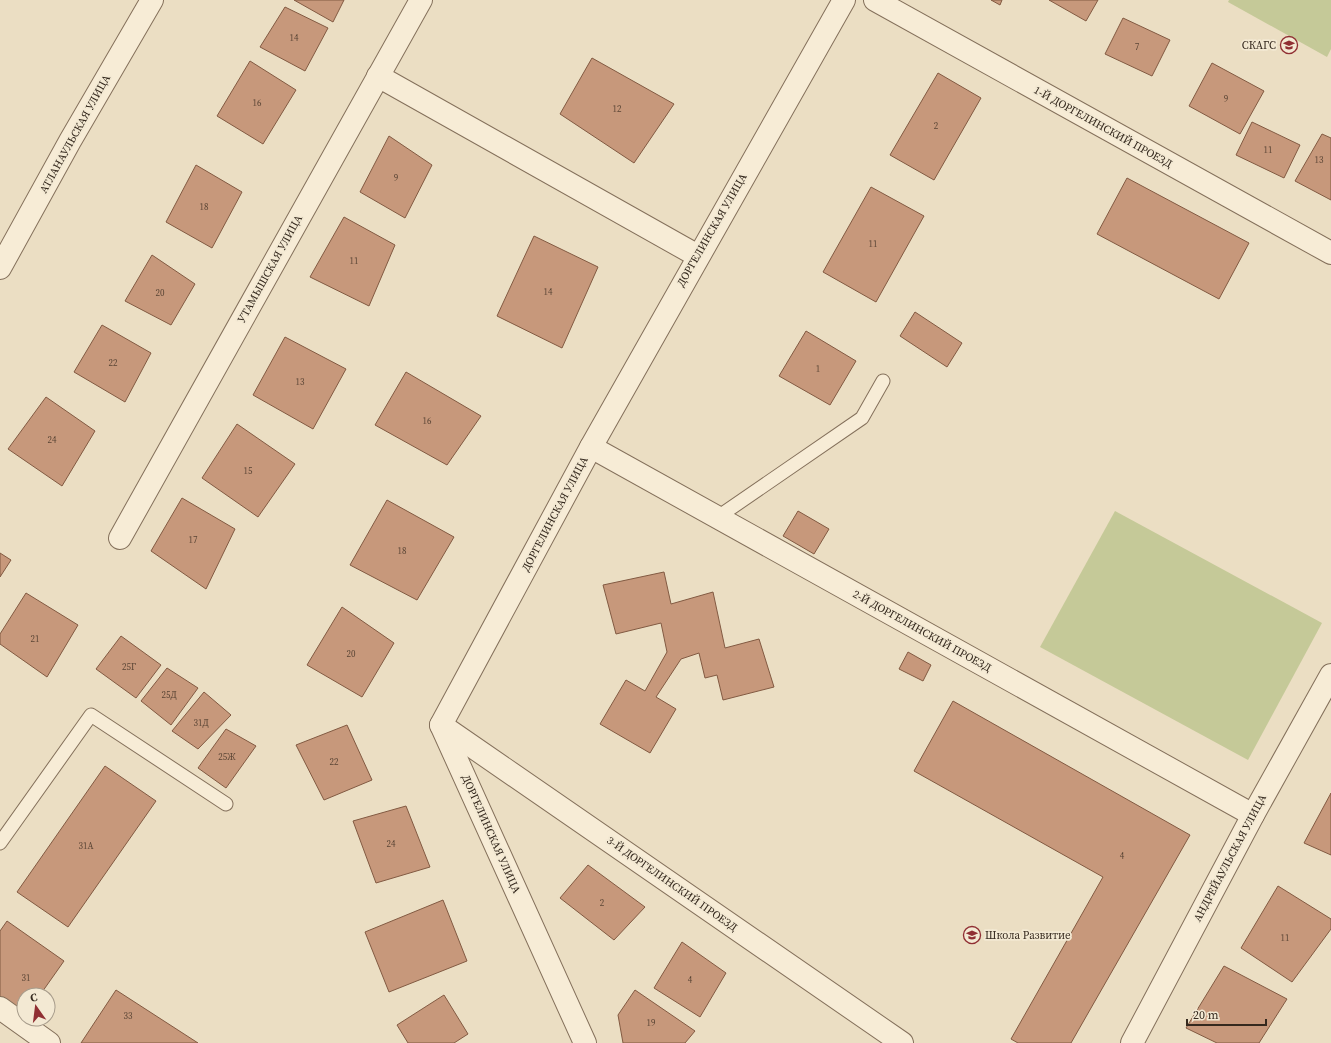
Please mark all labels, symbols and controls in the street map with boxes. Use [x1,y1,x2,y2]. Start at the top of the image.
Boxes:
house number: 14 [289,32,299,44]
school or university icon: СКАГС [1279,35,1299,55]
place label: СКАГС [1242,38,1276,53]
house number: 7 [1135,41,1140,53]
street label: АТЛАНАУЛЬСКАЯ УЛИЦА [36,71,114,196]
street label: 1-Й ДОРГЕЛИНСКИЙ ПРОЕЗД [1031,83,1175,172]
house number: 9 [1224,93,1229,105]
house number: 16 [252,97,262,109]
house number: 12 [612,103,622,115]
house number: 2 [934,120,939,132]
house number: 11 [1263,144,1273,156]
house number: 13 [1314,154,1324,166]
street label: ДОРГЕЛИНСКАЯ УЛИЦА [673,170,751,289]
house number: 9 [394,172,399,184]
house number: 18 [199,201,209,213]
street label: УТАМЫШСКАЯ УЛИЦА [234,212,306,326]
house number: 11 [868,238,878,250]
house number: 11 [349,255,359,267]
house number: 14 [543,286,553,298]
house number: 20 [155,287,165,299]
house number: 22 [108,357,118,369]
house number: 1 [816,363,820,375]
house number: 13 [295,376,305,388]
house number: 16 [422,415,432,427]
house number: 24 [47,434,57,446]
street label: ДОРГЕЛИНСКАЯ УЛИЦА [518,453,592,574]
house number: 15 [243,465,253,477]
house number: 17 [188,534,198,546]
house number: 18 [397,545,407,557]
street label: 2-Й ДОРГЕЛИНСКИЙ ПРОЕЗД [850,587,994,676]
house number: 21 [30,633,40,645]
house number: 20 [346,648,356,660]
house number: 25Г [122,661,136,673]
house number: 25Д [161,689,177,701]
house number: 31Д [193,717,209,729]
house number: 25Ж [218,751,236,763]
house number: 22 [329,756,339,768]
street label: ДОРГЕЛИНСКАЯ УЛИЦА [458,772,524,896]
street label: АНДРЕЙАУЛЬСКАЯ УЛИЦА [1190,791,1270,924]
street label: 3-Й ДОРГЕЛИНСКИЙ ПРОЕЗД [604,833,741,935]
house number: 24 [386,838,396,850]
house number: 31А [79,840,94,852]
house number: 4 [1120,850,1125,862]
house number: 2 [600,897,605,909]
school or university icon: Школа Развитие [962,925,982,945]
place label: Школа Развитие [985,928,1071,943]
house number: 11 [1280,932,1290,944]
house number: 31 [21,972,31,984]
house number: 4 [688,974,693,986]
north arrow [16,987,56,1027]
text: С [29,990,39,1006]
scale bar [1187,1001,1266,1027]
text: 20 m [1193,1007,1219,1023]
house number: 33 [123,1010,133,1022]
house number: 19 [646,1017,656,1029]

